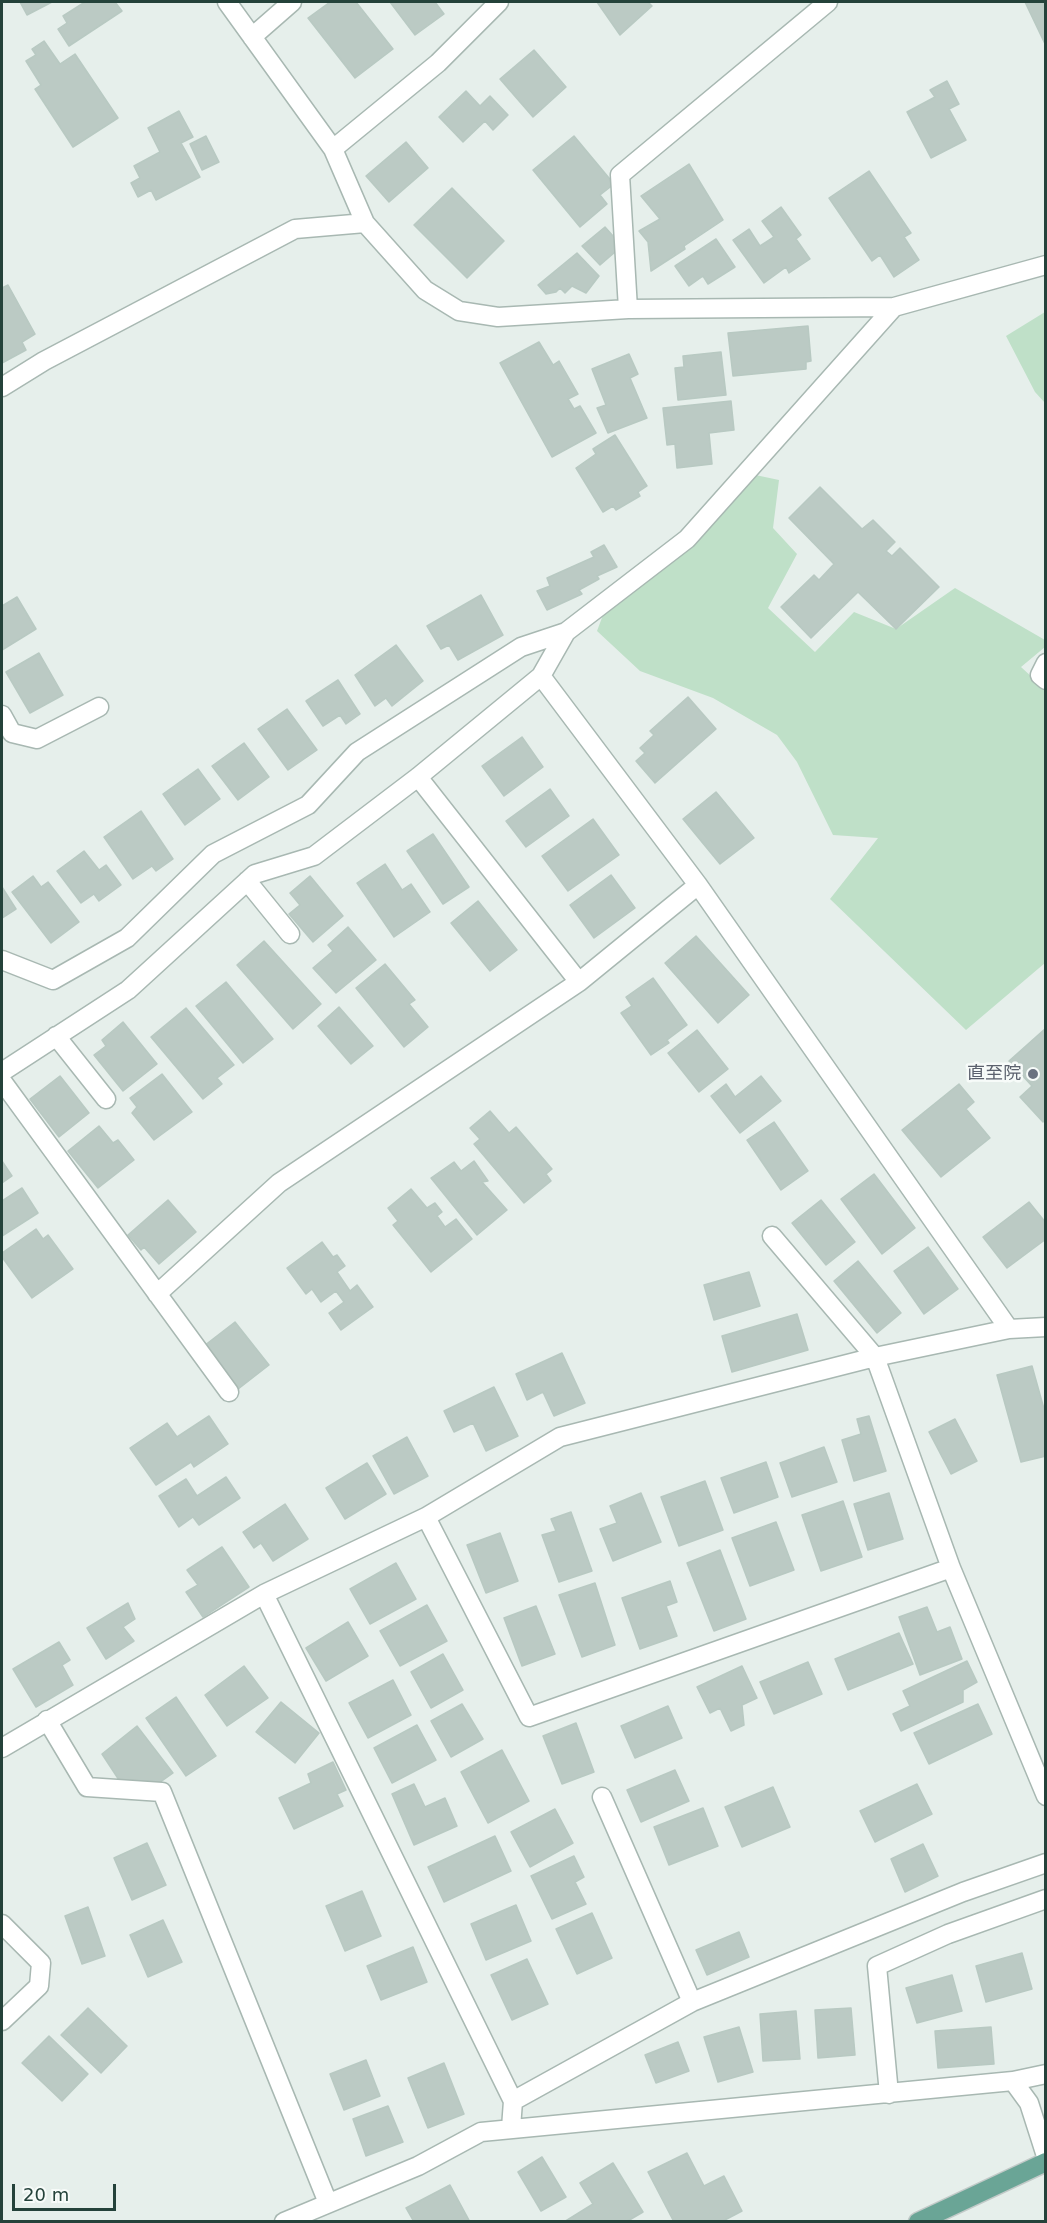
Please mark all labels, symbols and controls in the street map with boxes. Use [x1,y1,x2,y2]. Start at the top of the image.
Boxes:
place label: 直至院 [967,1063,1021,1085]
marker: 直至院 [1026,1067,1040,1081]
scale bar [15,2172,118,2210]
text: 20 m [23,2184,69,2205]

